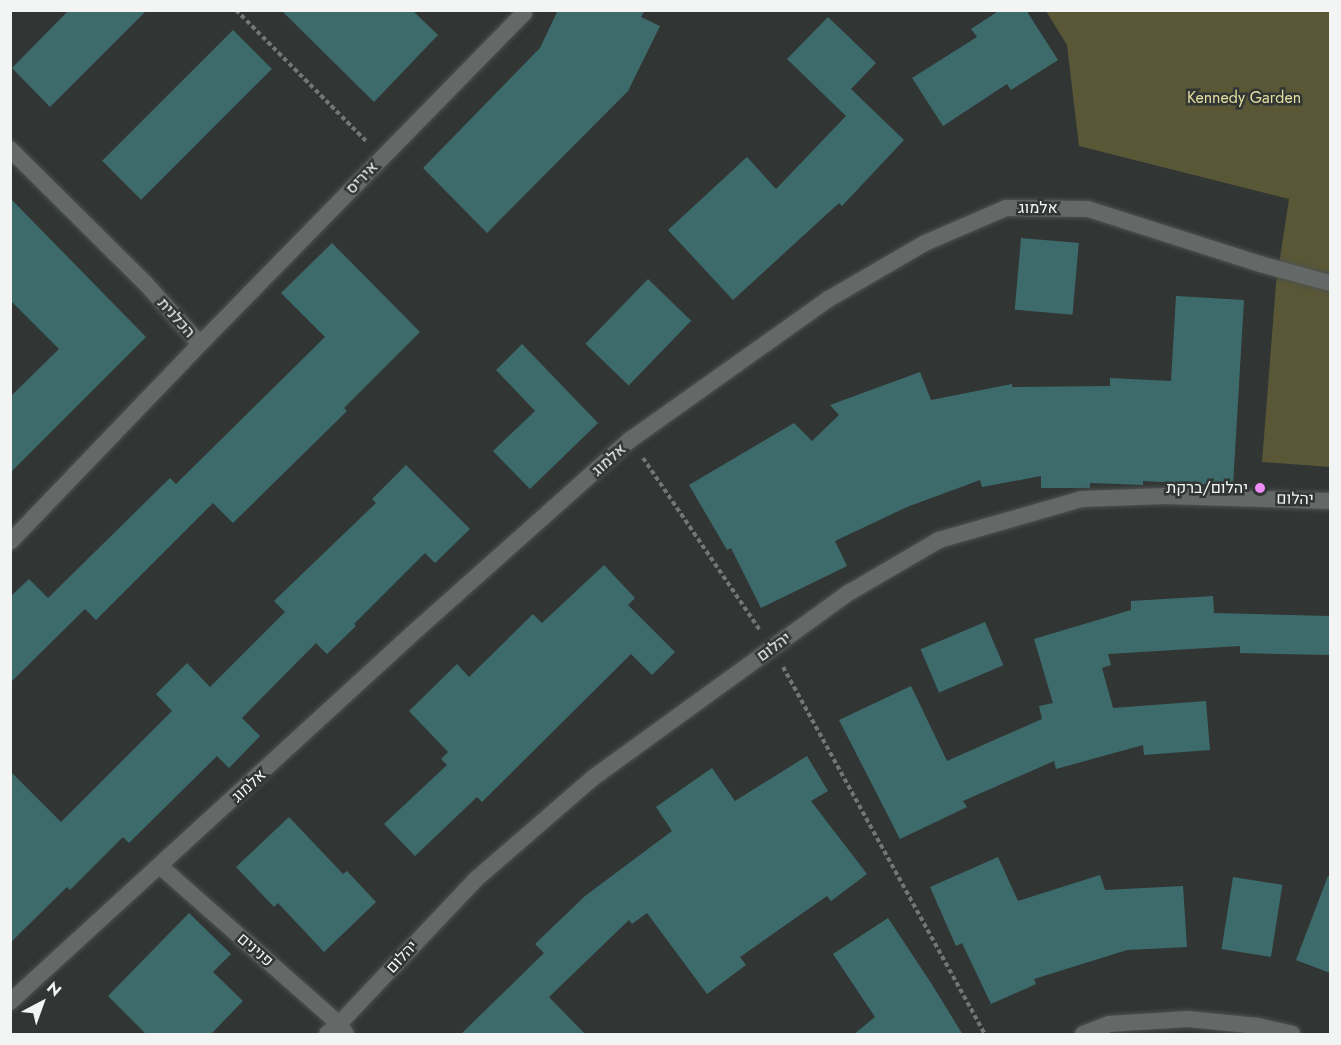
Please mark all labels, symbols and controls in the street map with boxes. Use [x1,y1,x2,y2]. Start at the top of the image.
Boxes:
park label: Kennedy Garden [1187,88,1301,108]
street label: איריס [342,158,382,198]
street label: אלמוג [1018,198,1058,218]
street label: הכלנית [153,294,199,342]
street label: אלמוג [588,440,630,480]
place label: יהלום/ברקת [1166,478,1248,498]
marker: יהלום/ברקת [1253,481,1267,495]
street label: יהלום [1276,489,1314,509]
street label: יהלום [753,628,795,666]
street label: אלמוג [228,765,270,807]
street label: פנינים [233,929,277,971]
street label: יהלום [382,937,422,977]
north arrow [12,973,72,1033]
text: N [42,976,66,1002]

